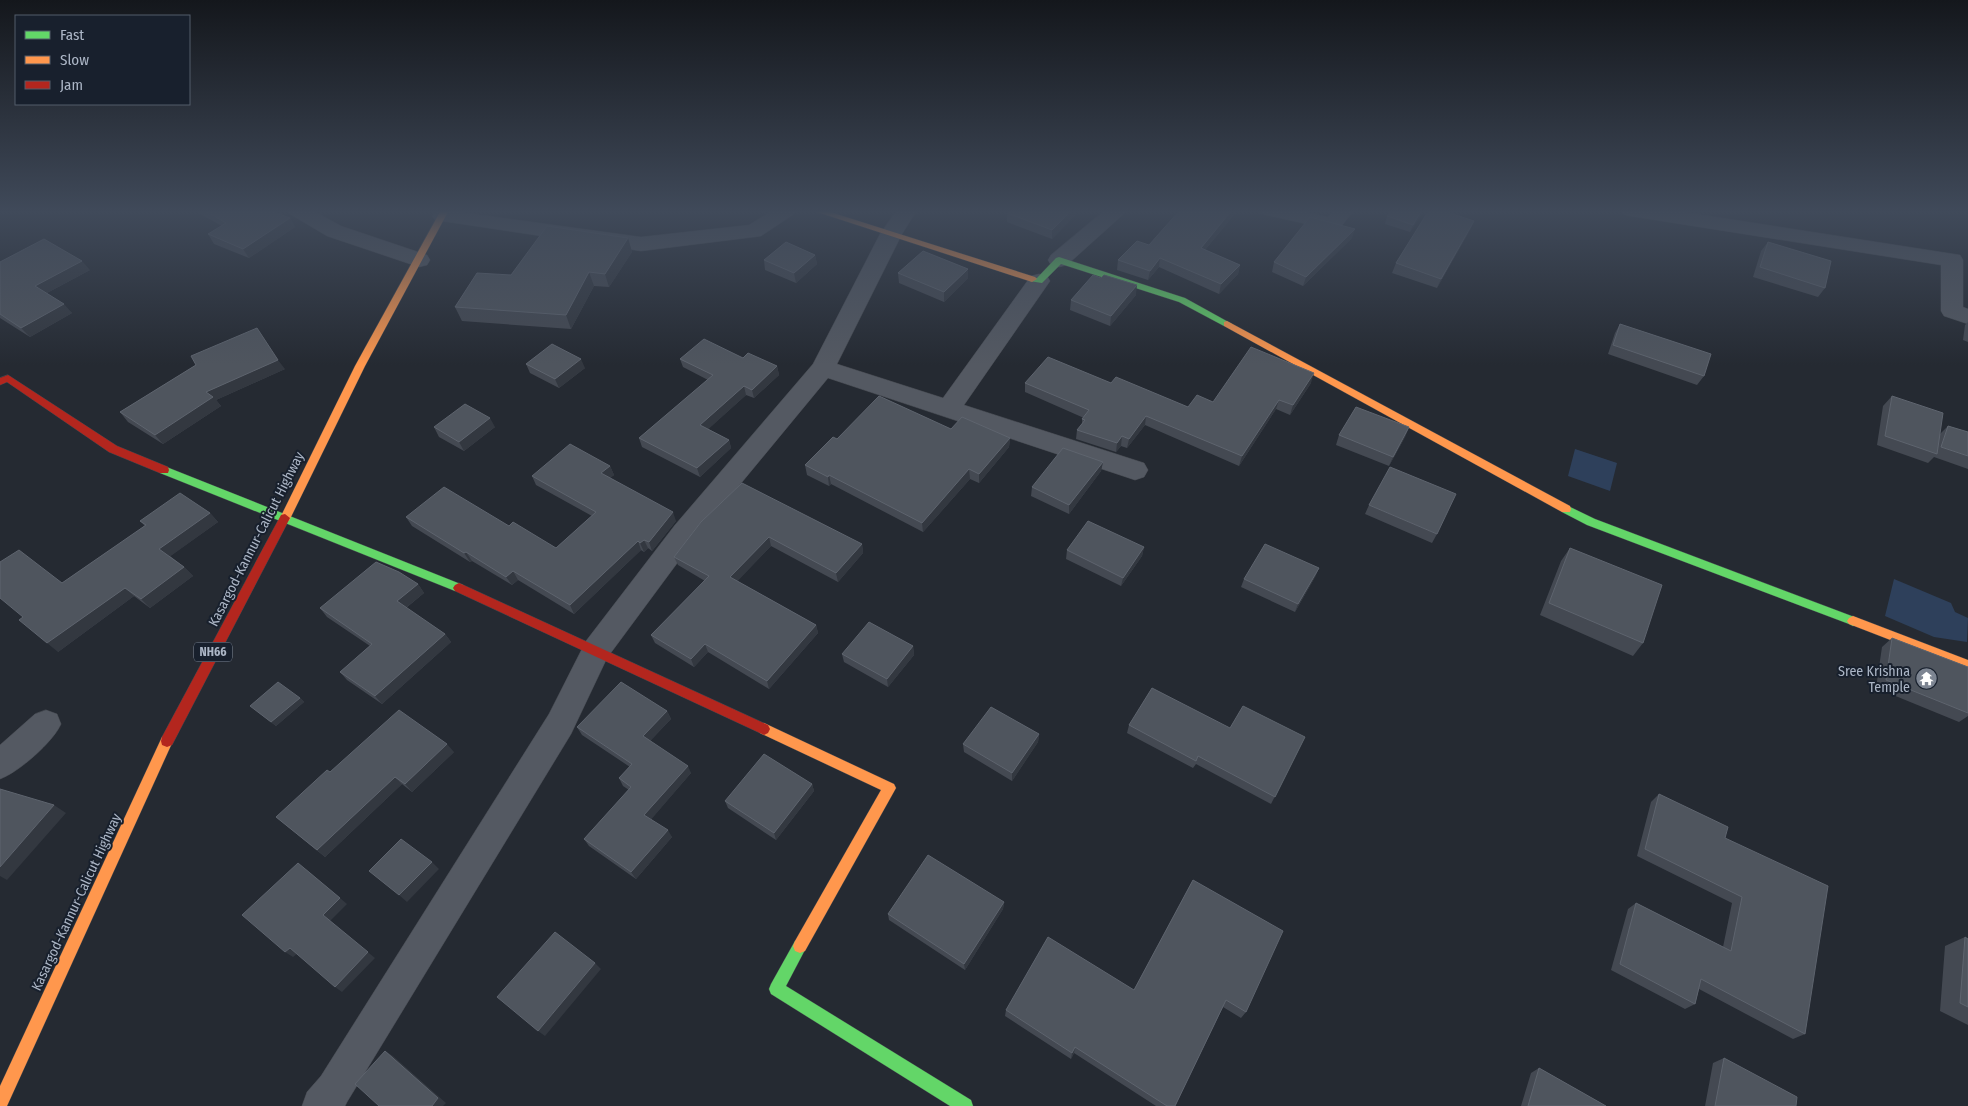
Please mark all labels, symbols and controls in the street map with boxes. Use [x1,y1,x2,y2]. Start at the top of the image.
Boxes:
legend [15,15,190,105]
text: Fast [60,26,84,44]
text: Slow [60,51,89,69]
text: Jam [60,76,83,94]
street label: Kasargod-Kannur-Calicut Highway [205,448,308,629]
road number: NH66 [194,642,232,662]
place label: Sree Krishna Temple [1838,663,1910,696]
temple icon: Sree Krishna Temple [1914,667,1938,691]
street label: Kasargod-Kannur-Calicut Highway [28,810,125,994]

